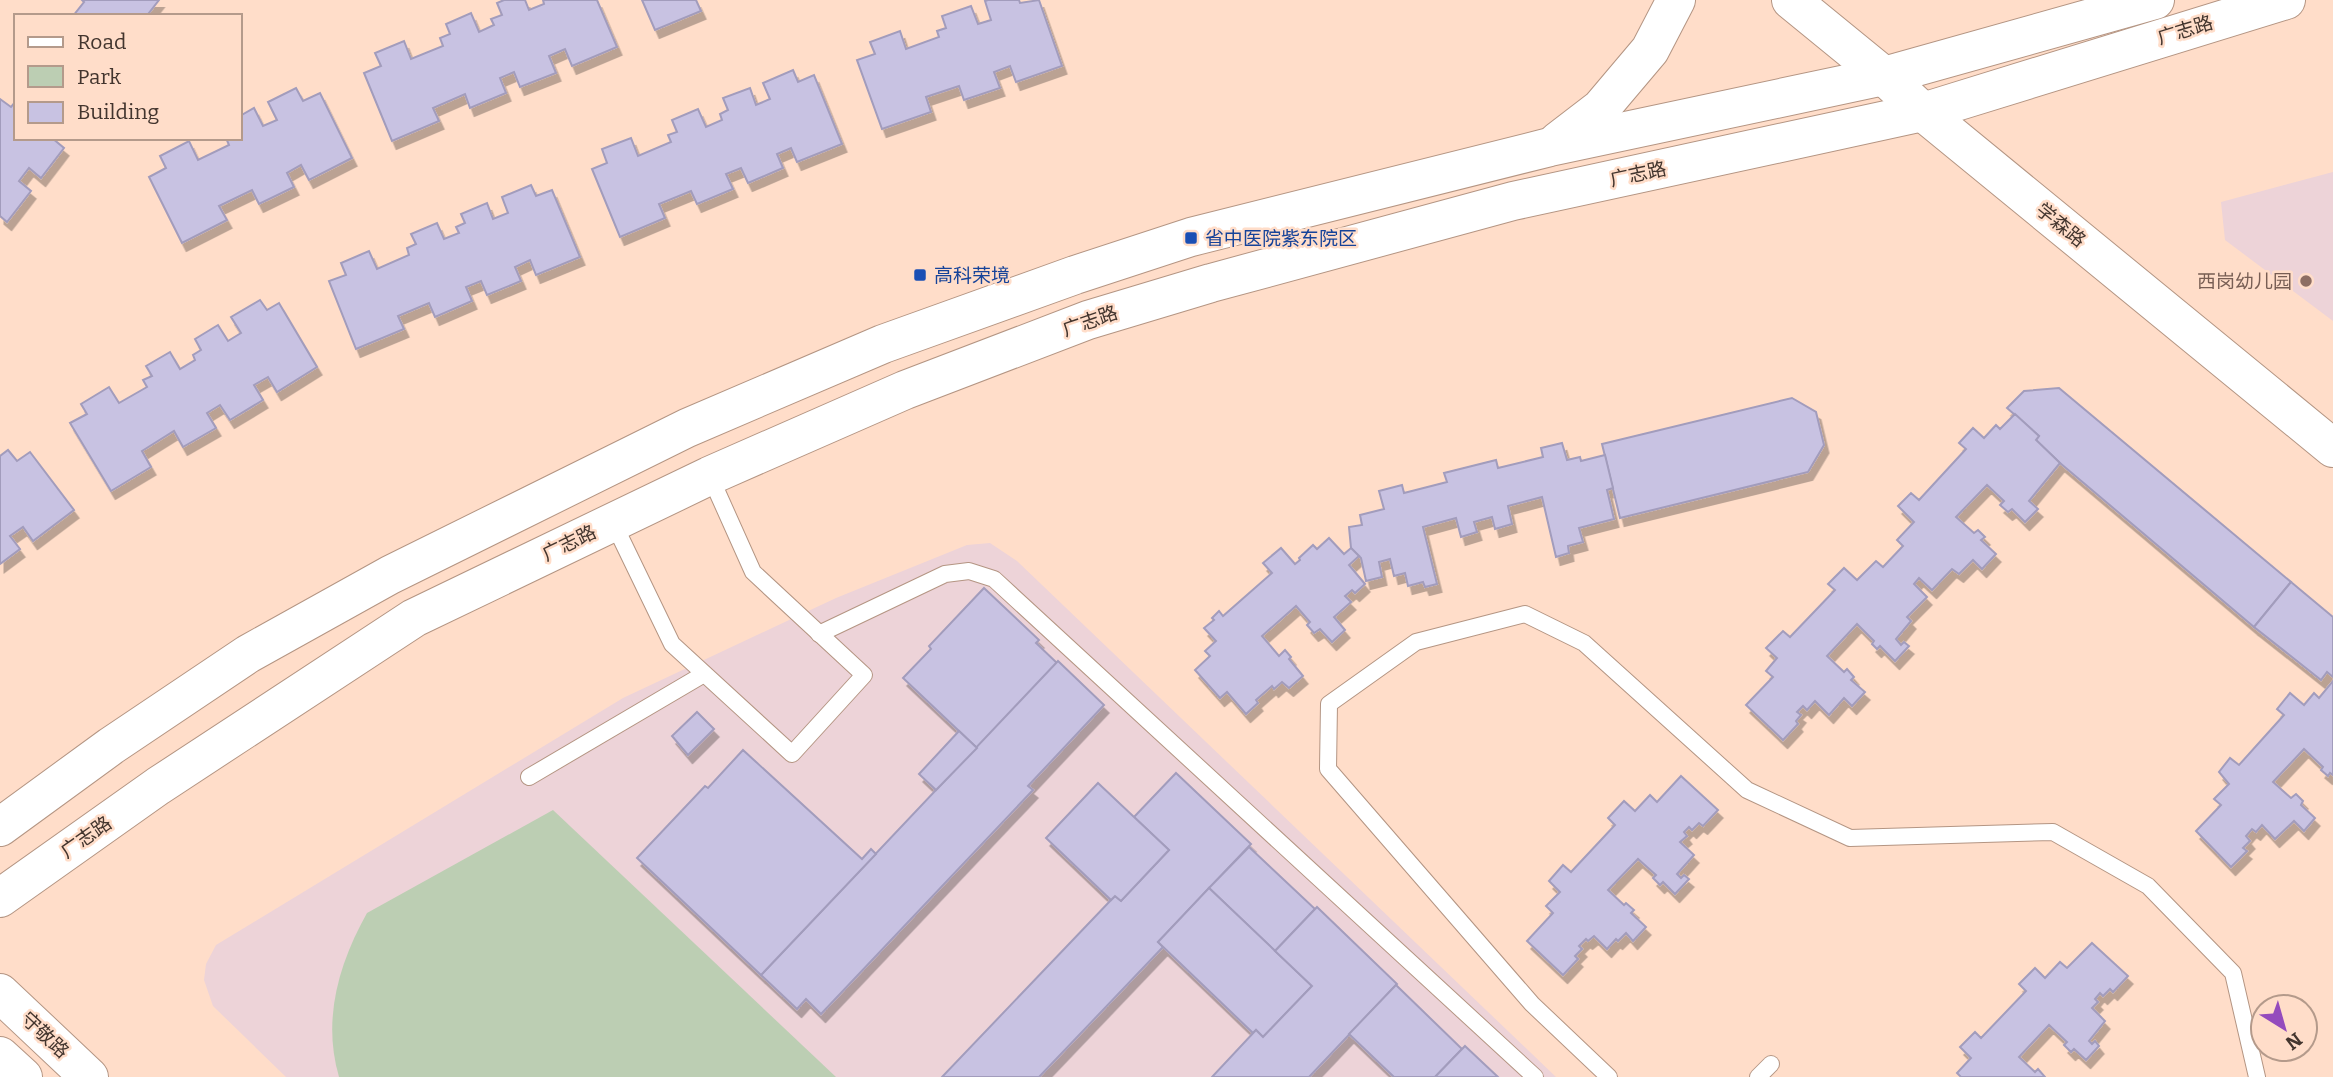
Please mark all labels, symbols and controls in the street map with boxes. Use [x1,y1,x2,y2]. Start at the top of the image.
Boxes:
street label: 广志路 [2154,11,2216,49]
legend [14,14,242,140]
text: Road [77,29,126,55]
text: Park [77,64,121,90]
text: Building [77,99,160,125]
street label: 广志路 [1608,157,1668,191]
street label: 学森路 [2032,198,2090,252]
place label: 省中医院紫东院区 [1205,227,1357,250]
marker: 省中医院紫东院区 [1183,230,1199,246]
place label: 高科荣境 [934,264,1010,287]
marker: 高科荣境 [912,267,928,283]
place label: 西岗幼儿园 [2197,270,2292,293]
marker: 西岗幼儿园 [2298,273,2314,289]
street label: 广志路 [1059,301,1121,341]
street label: 广志路 [538,520,600,566]
street label: 广志路 [56,811,116,863]
north arrow [2249,993,2319,1063]
street label: 守敬路 [16,1007,74,1063]
text: N [2281,1028,2307,1055]

